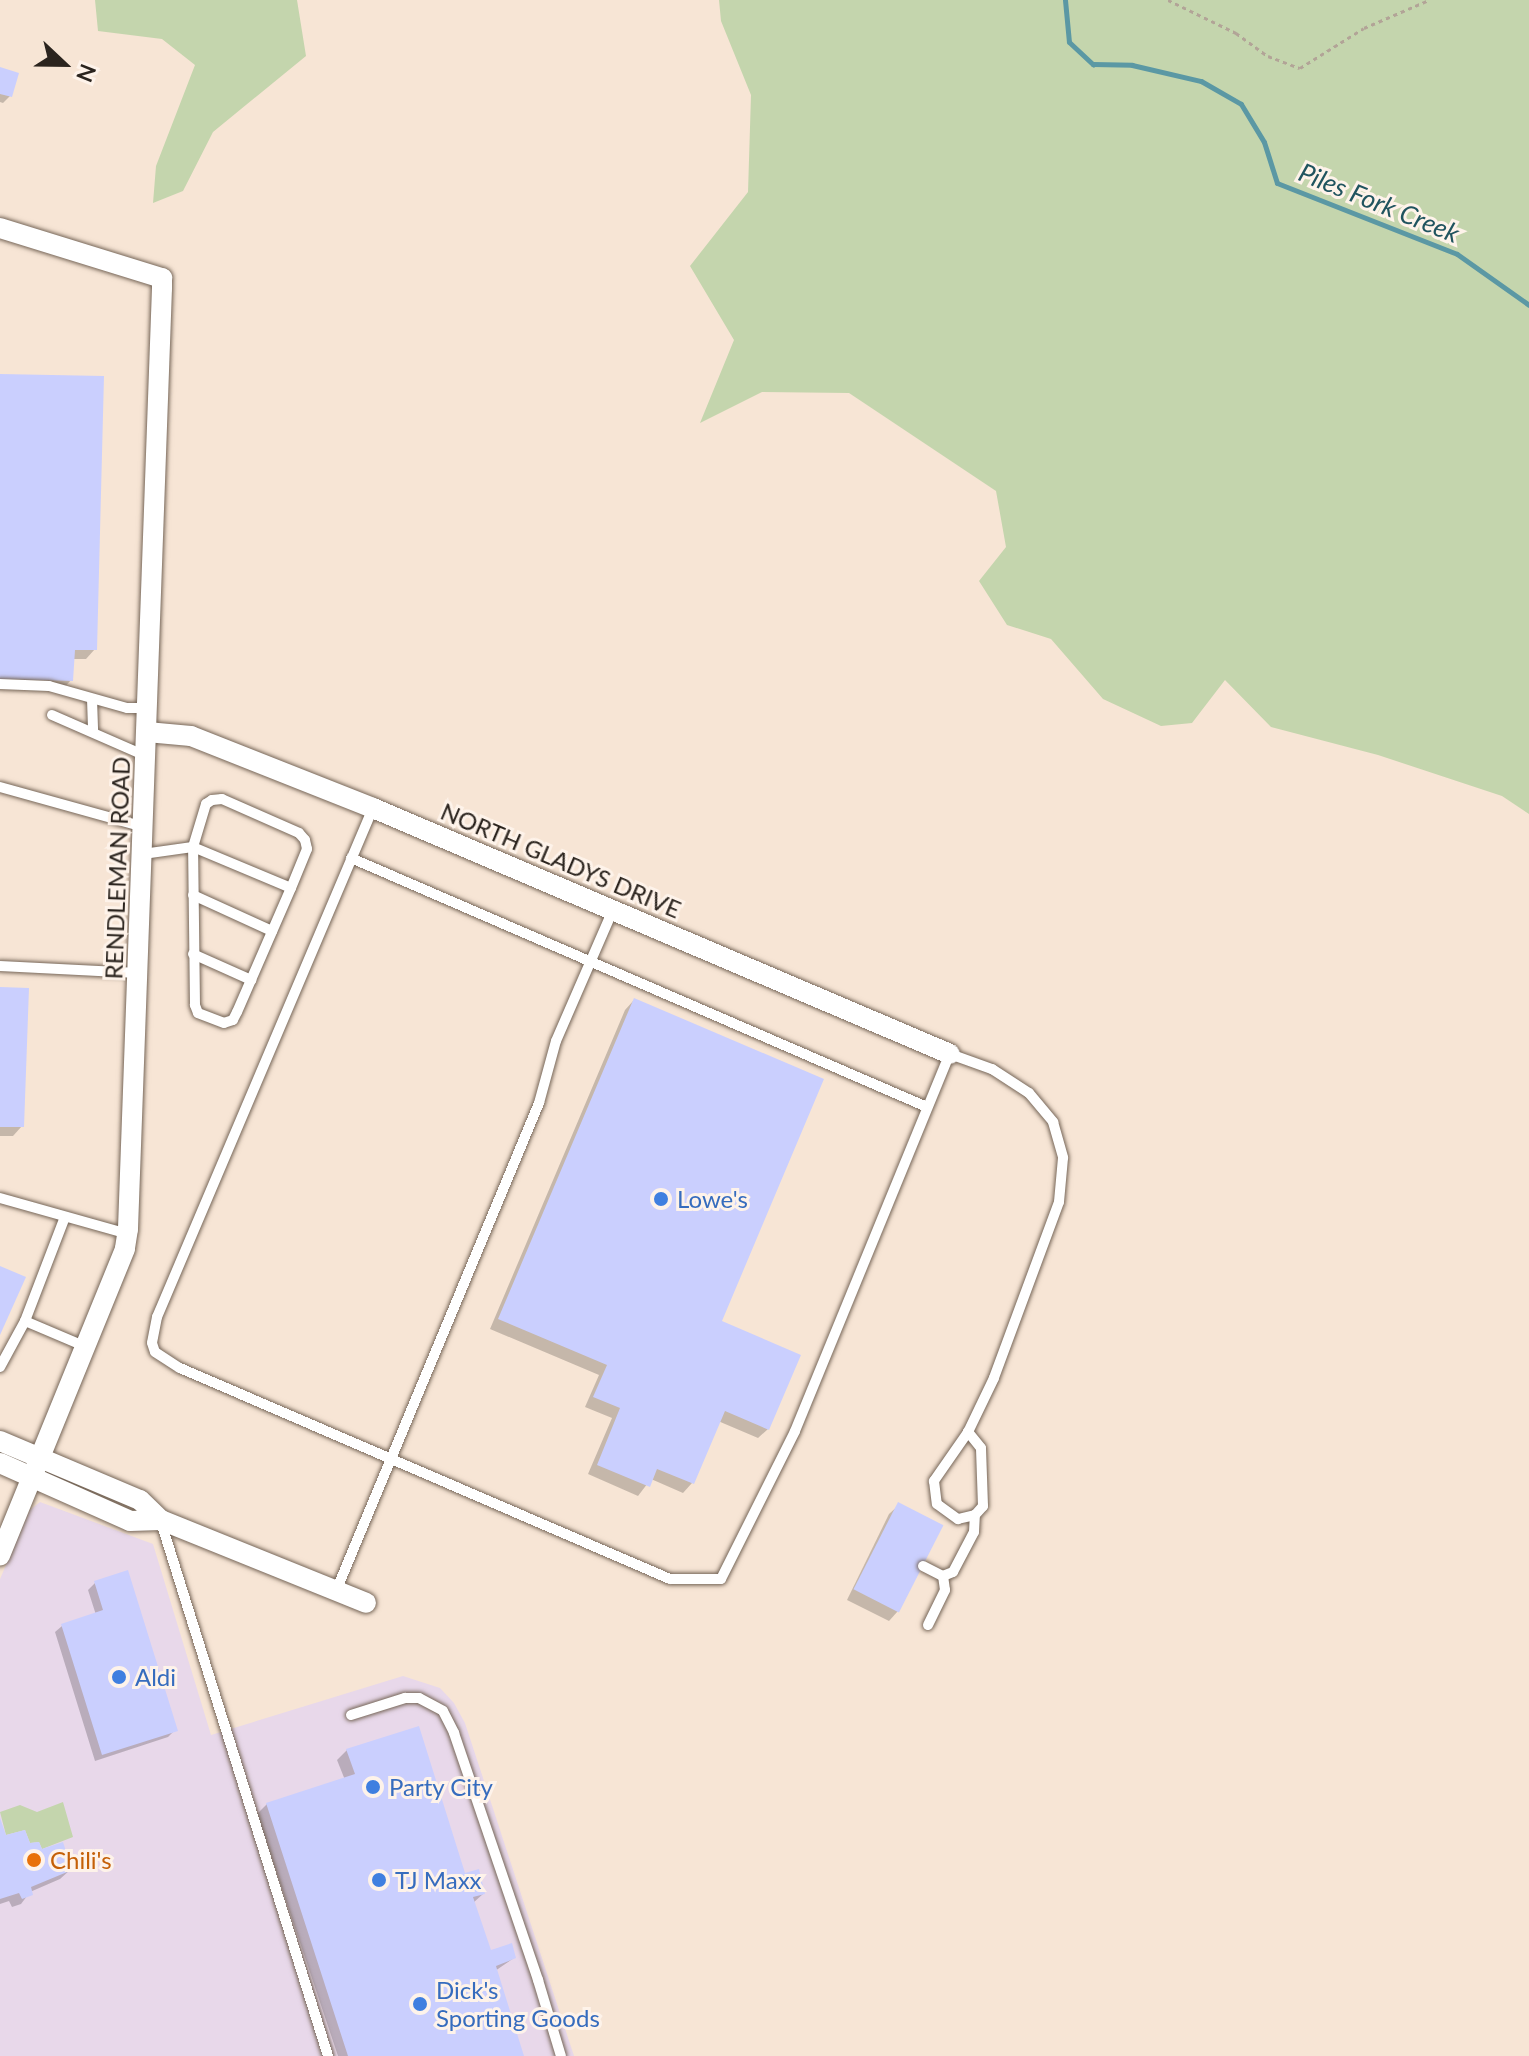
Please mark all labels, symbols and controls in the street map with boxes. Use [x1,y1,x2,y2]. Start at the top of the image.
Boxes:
north arrow [24,24,104,104]
text: N [71,60,102,86]
water label: Piles Fork Creek [1294,157,1464,249]
street label: RENDLEMAN ROAD [99,756,135,980]
street label: NORTH GLADYS DRIVE [437,796,685,924]
place label: Lowe's [677,1185,748,1213]
marker: Lowe's [652,1190,670,1208]
place label: Aldi [135,1663,176,1691]
marker: Aldi [110,1668,128,1686]
place label: Party City [389,1773,494,1801]
marker: Party City [364,1778,382,1796]
place label: Chili's [50,1846,112,1874]
marker: Chili's [25,1851,43,1869]
place label: TJ Maxx [395,1866,482,1894]
marker: TJ Maxx [370,1871,388,1889]
place label: Dick's Sporting Goods [436,1976,600,2032]
marker: Dick's Sporting Goods [411,1995,429,2013]

